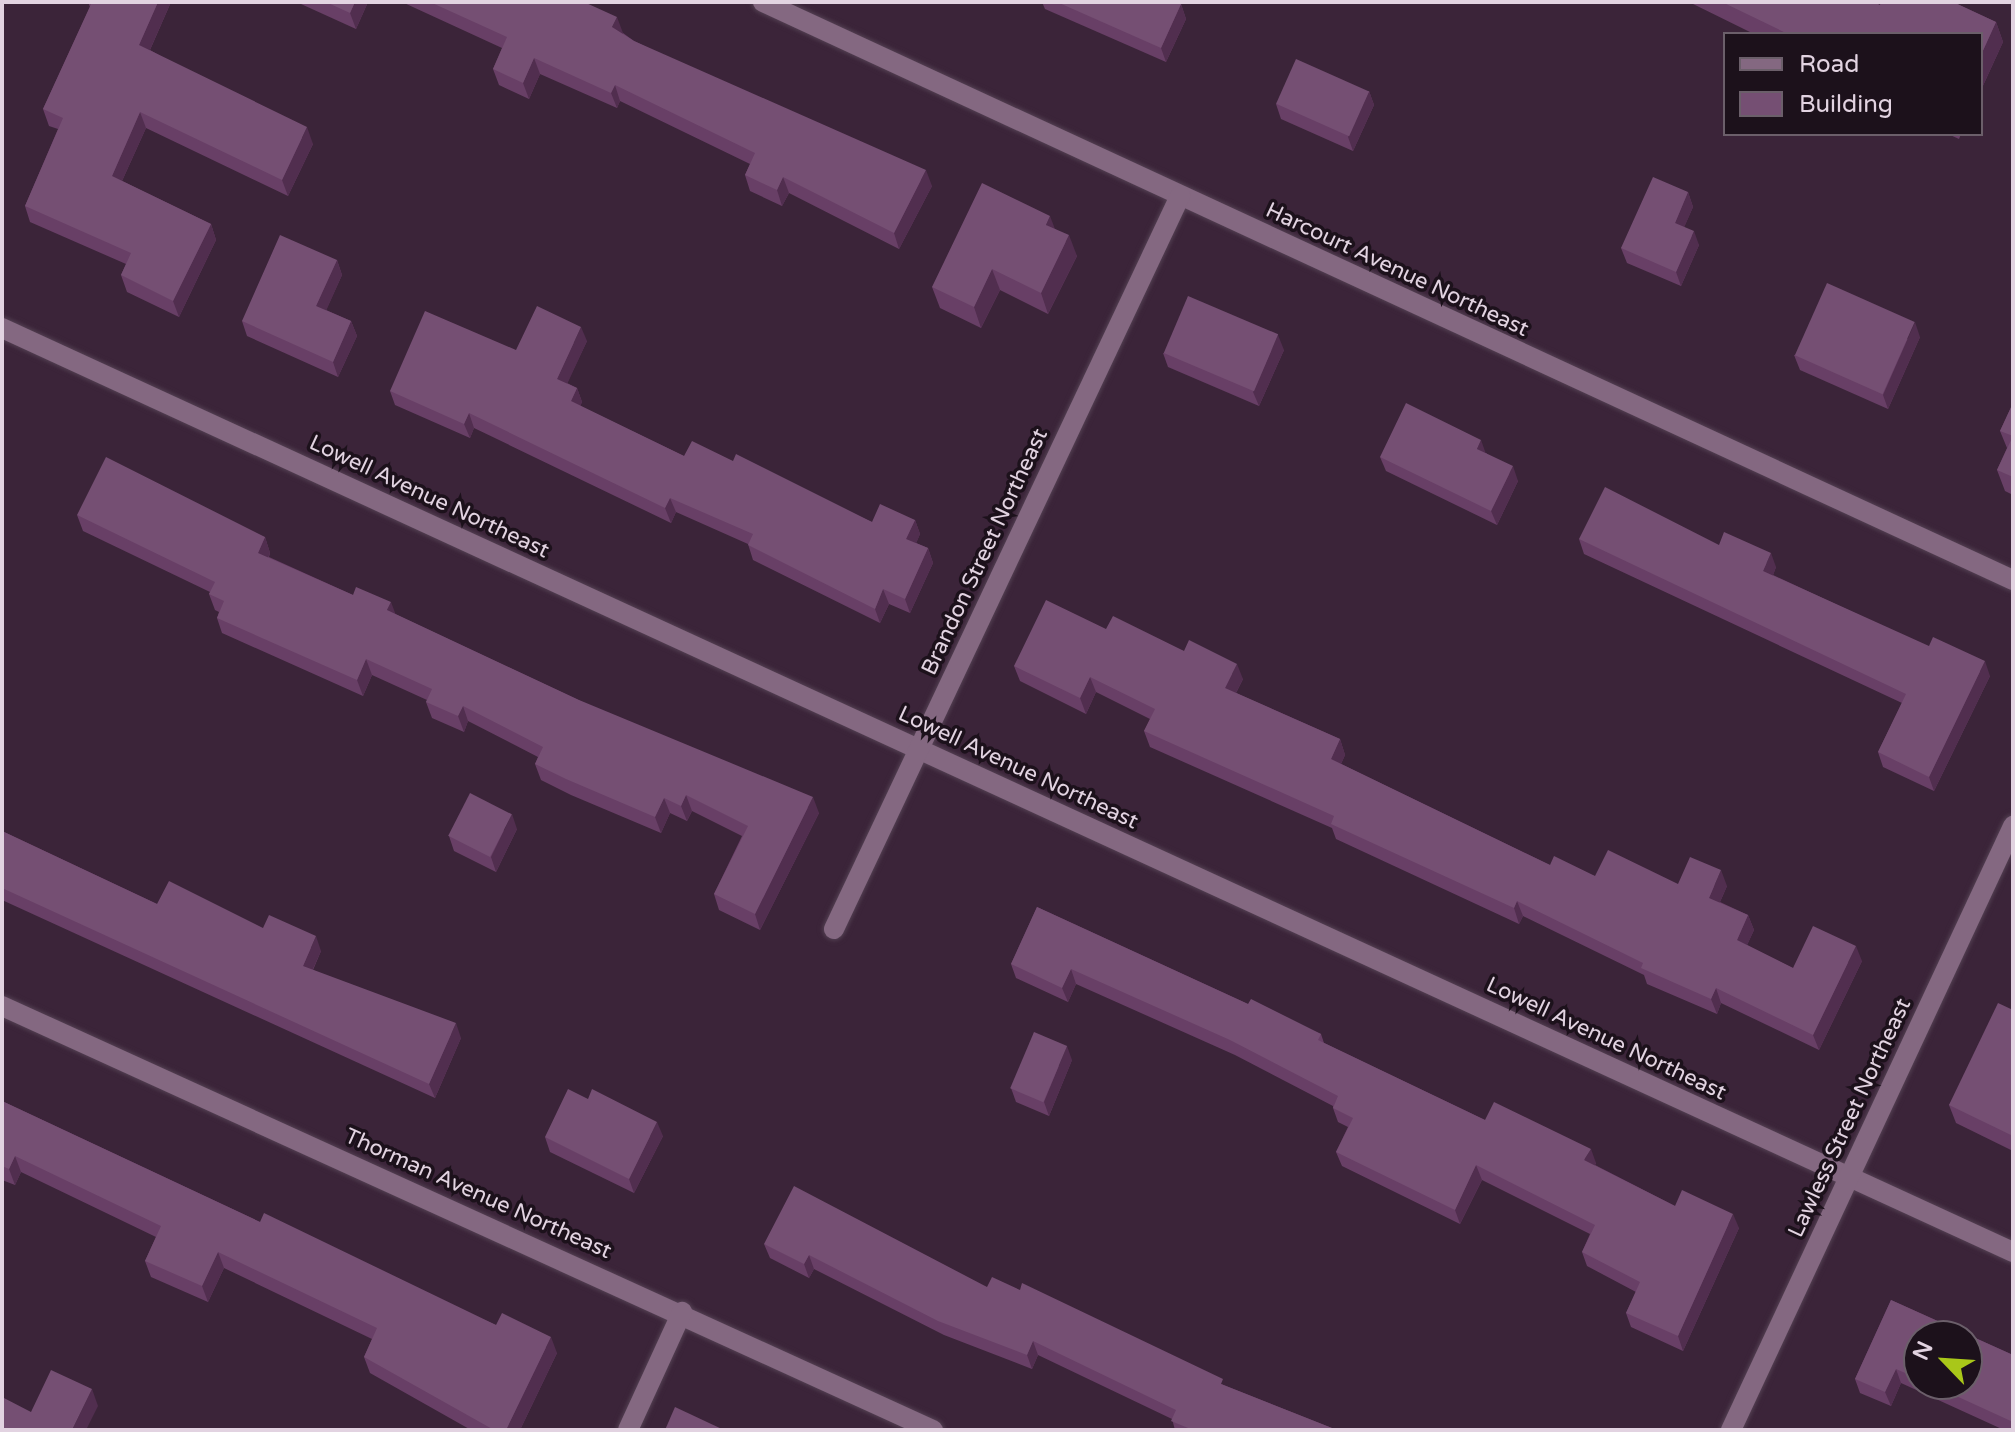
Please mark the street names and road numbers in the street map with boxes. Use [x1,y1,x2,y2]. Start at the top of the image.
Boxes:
street label: Harcourt Avenue Northeast [1261,197,1533,343]
street label: Brandon Street Northeast [916,425,1054,679]
street label: Lowell Avenue Northeast [305,430,553,564]
street label: Lowell Avenue Northeast [894,701,1142,835]
street label: Lowell Avenue Northeast [1482,972,1730,1106]
street label: Lawless Street Northeast [1783,994,1917,1242]
street label: Thorman Avenue Northeast [341,1123,615,1265]

